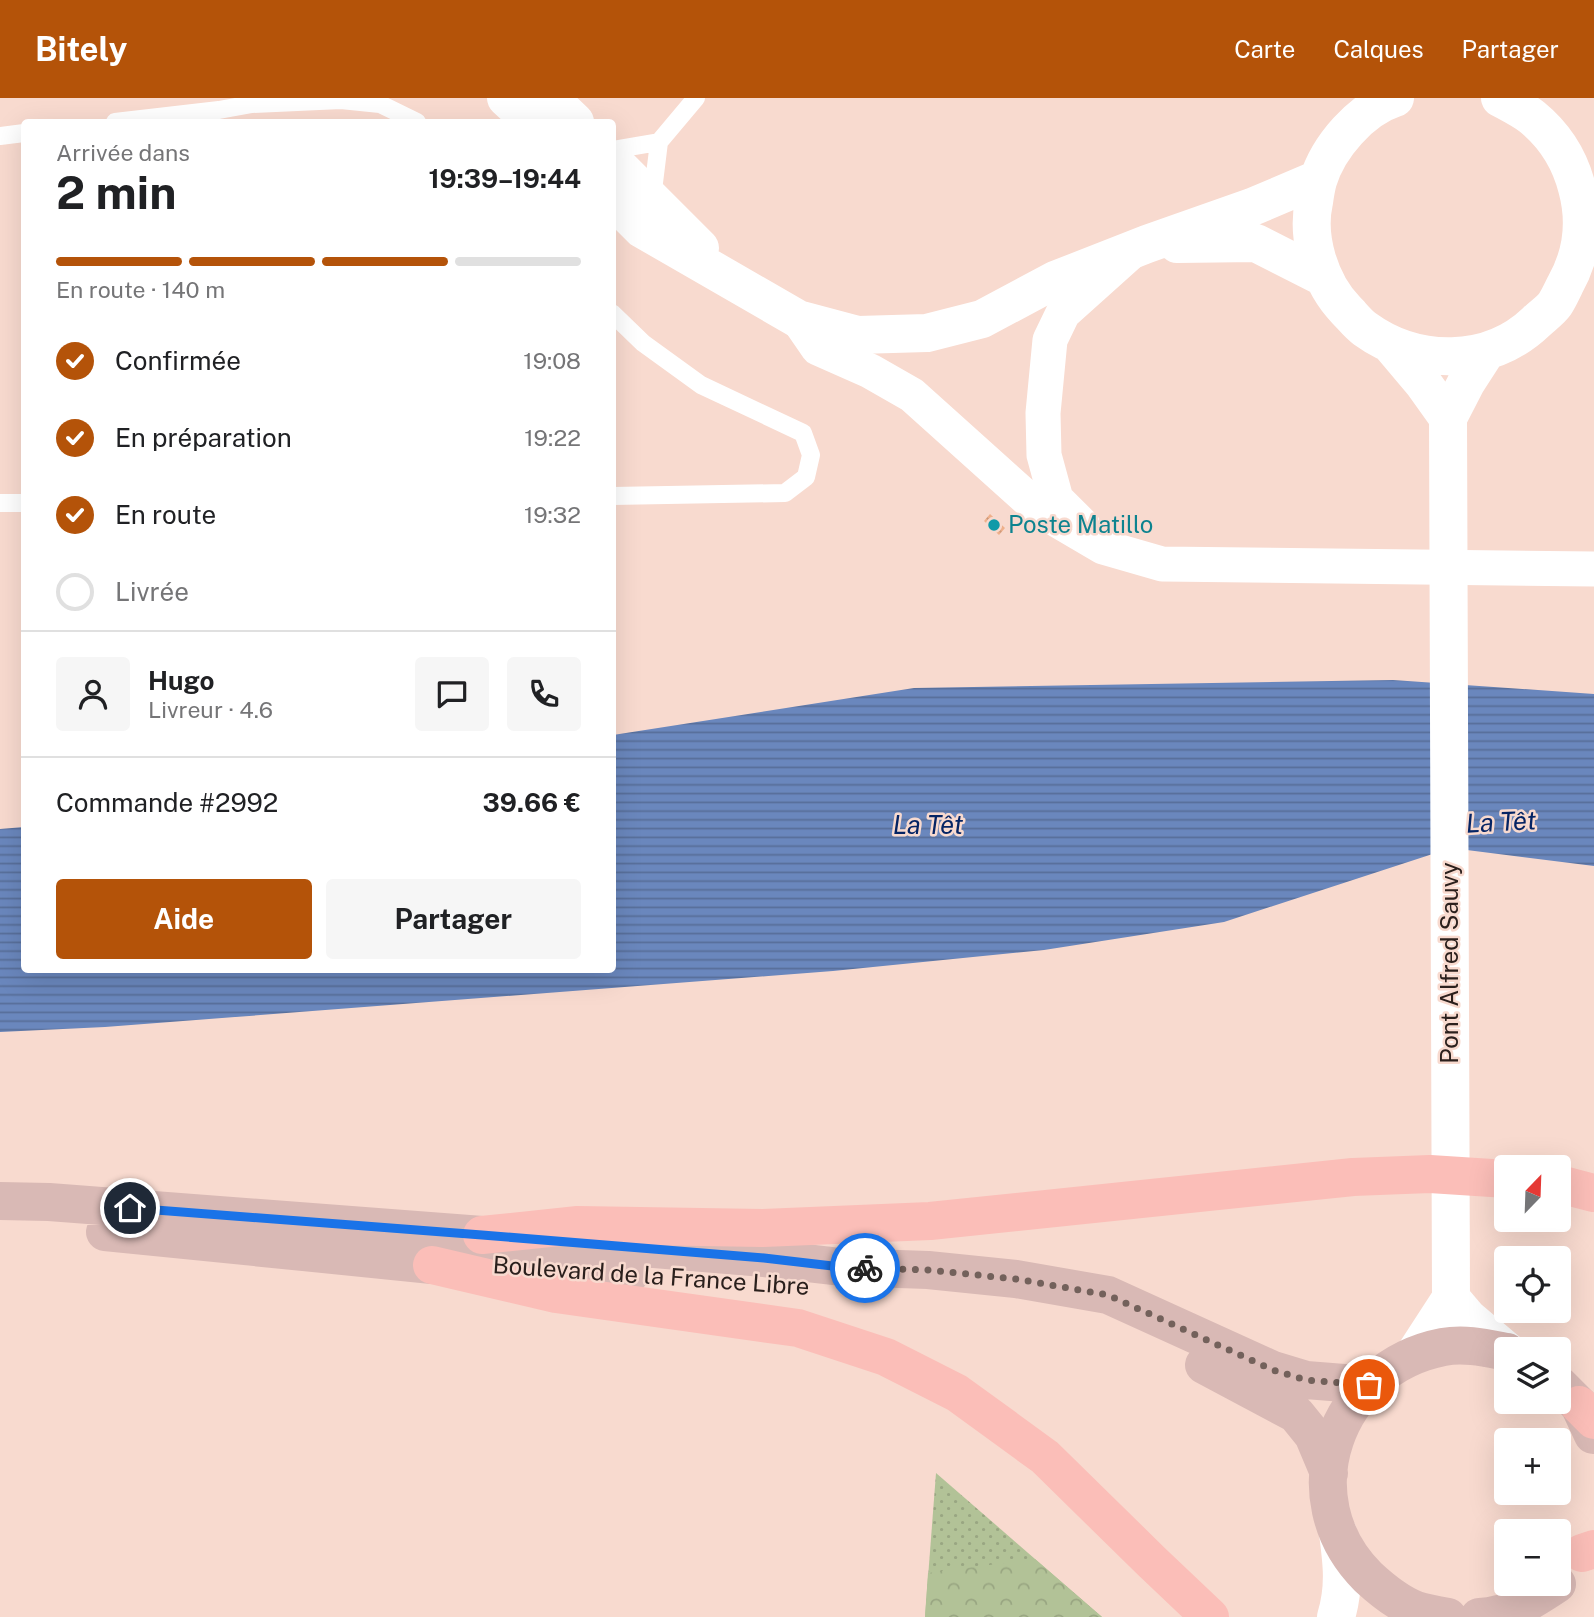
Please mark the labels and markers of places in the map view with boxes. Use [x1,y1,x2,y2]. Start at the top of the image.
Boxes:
place label: Poste Matillo [1008,510,1153,538]
marker: Poste Matillo [986,517,1002,533]
pin [100,1178,160,1238]
pin [1339,1355,1399,1415]

